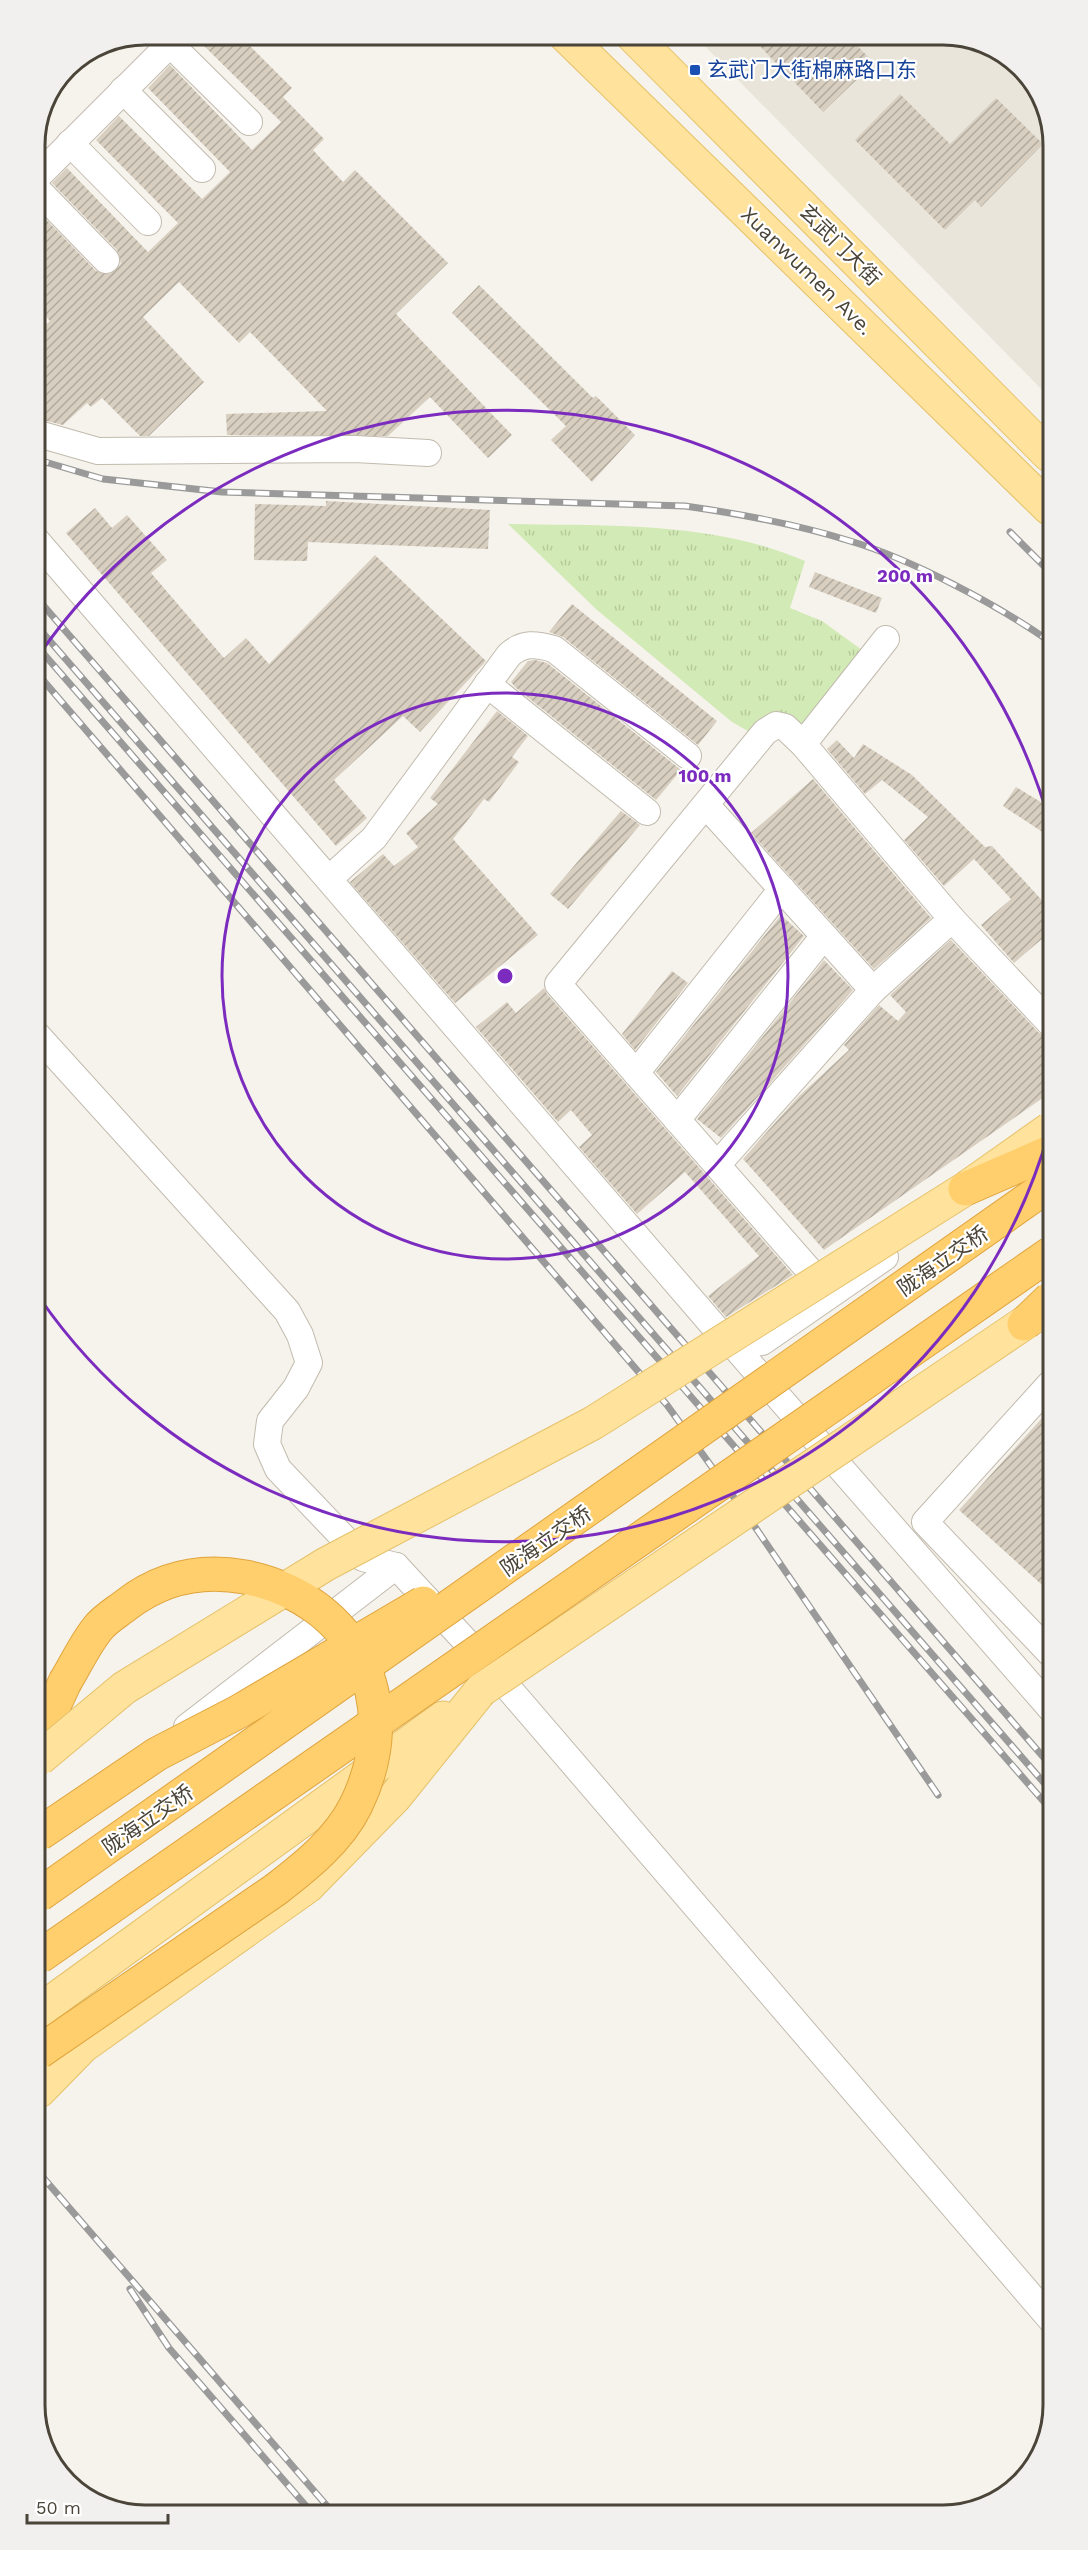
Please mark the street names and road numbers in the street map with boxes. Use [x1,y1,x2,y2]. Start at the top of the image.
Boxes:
street label: 玄武门大街 [794,199,886,291]
street label: Xuanwumen Ave. [736,201,878,340]
street label: 陇海立交桥 [893,1220,993,1301]
street label: 陇海立交桥 [496,1500,596,1581]
street label: 陇海立交桥 [98,1779,198,1860]

